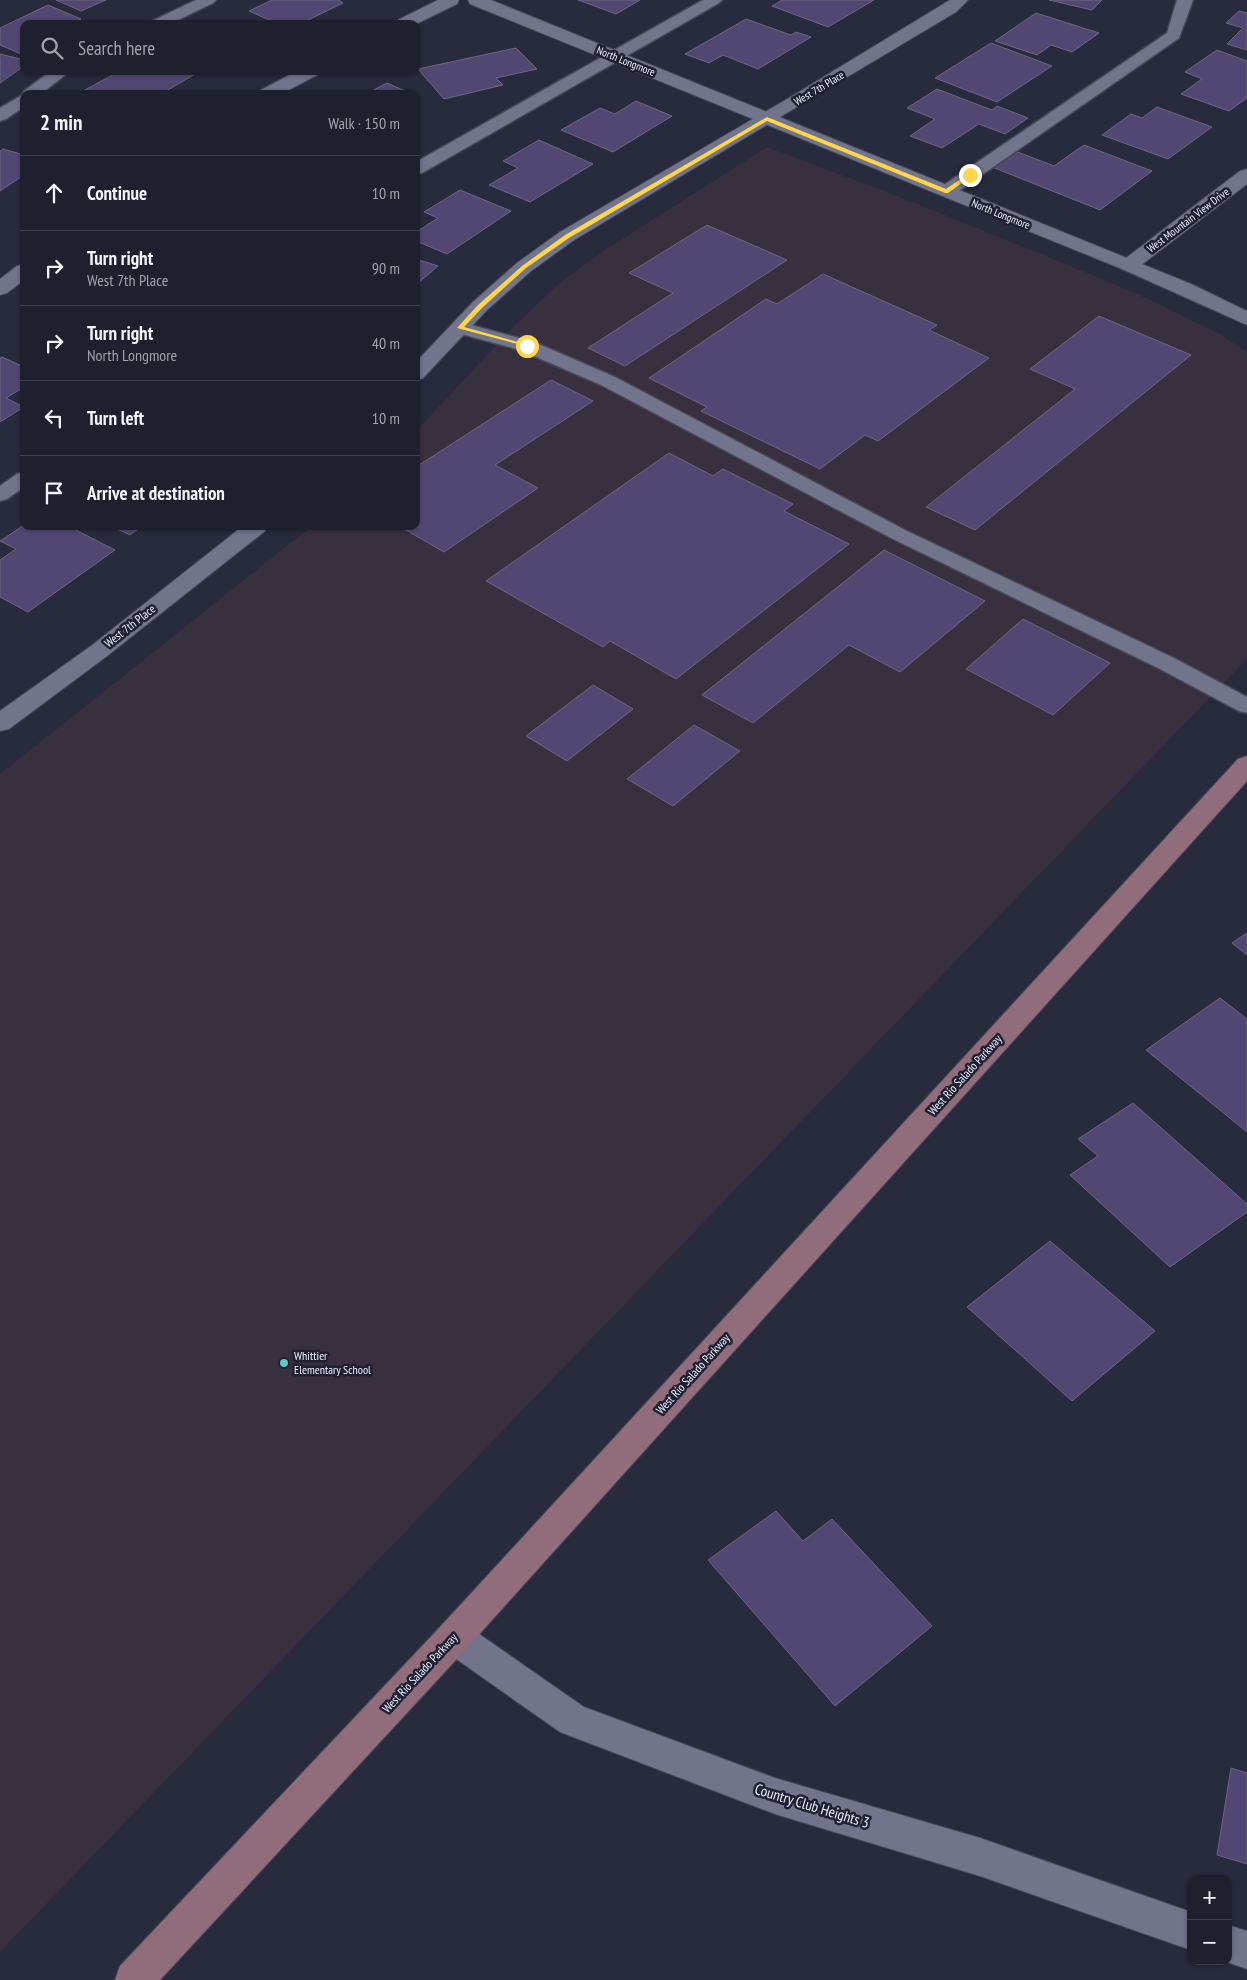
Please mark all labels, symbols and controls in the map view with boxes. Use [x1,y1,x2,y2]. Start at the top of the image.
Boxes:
search box [20,20,420,75]
icon: search [38,34,66,62]
text: Search here [78,36,155,60]
street label: North Longmore [595,43,658,79]
street label: West 7th Place [791,67,847,108]
text: 2 min [40,109,82,136]
text: Walk · 150 m [328,113,400,133]
route end [959,164,982,187]
icon: ahead [40,179,68,207]
text: Continue [87,181,147,205]
text: 10 m [372,183,400,203]
street label: West Mountain View Drive [1144,184,1232,255]
street label: North Longmore [970,196,1033,232]
text: Turn right [87,246,153,270]
icon: right [40,254,68,282]
text: 90 m [372,258,400,278]
text: West 7th Place [87,270,168,290]
text: Turn right [87,321,153,345]
icon: right [40,329,68,357]
text: 40 m [372,333,400,353]
route start [516,335,539,358]
text: North Longmore [87,345,177,365]
icon: left [40,404,68,432]
text: Turn left [87,406,144,430]
text: 10 m [372,408,400,428]
icon: arrive [40,479,68,507]
text: Arrive at destination [87,481,225,505]
street label: West 7th Place [101,601,158,650]
street label: West Rio Salado Parkway [925,1031,1005,1118]
street label: West Rio Salado Parkway [653,1330,733,1417]
place label: Whittier Elementary School [294,1348,371,1377]
marker: Whittier Elementary School [278,1357,290,1369]
street label: West Rio Salado Parkway [379,1629,461,1716]
street label: Country Club Heights 3 [753,1779,872,1832]
map controls [1187,1875,1232,1965]
button: + [1187,1875,1232,1920]
button: − [1187,1920,1232,1965]

